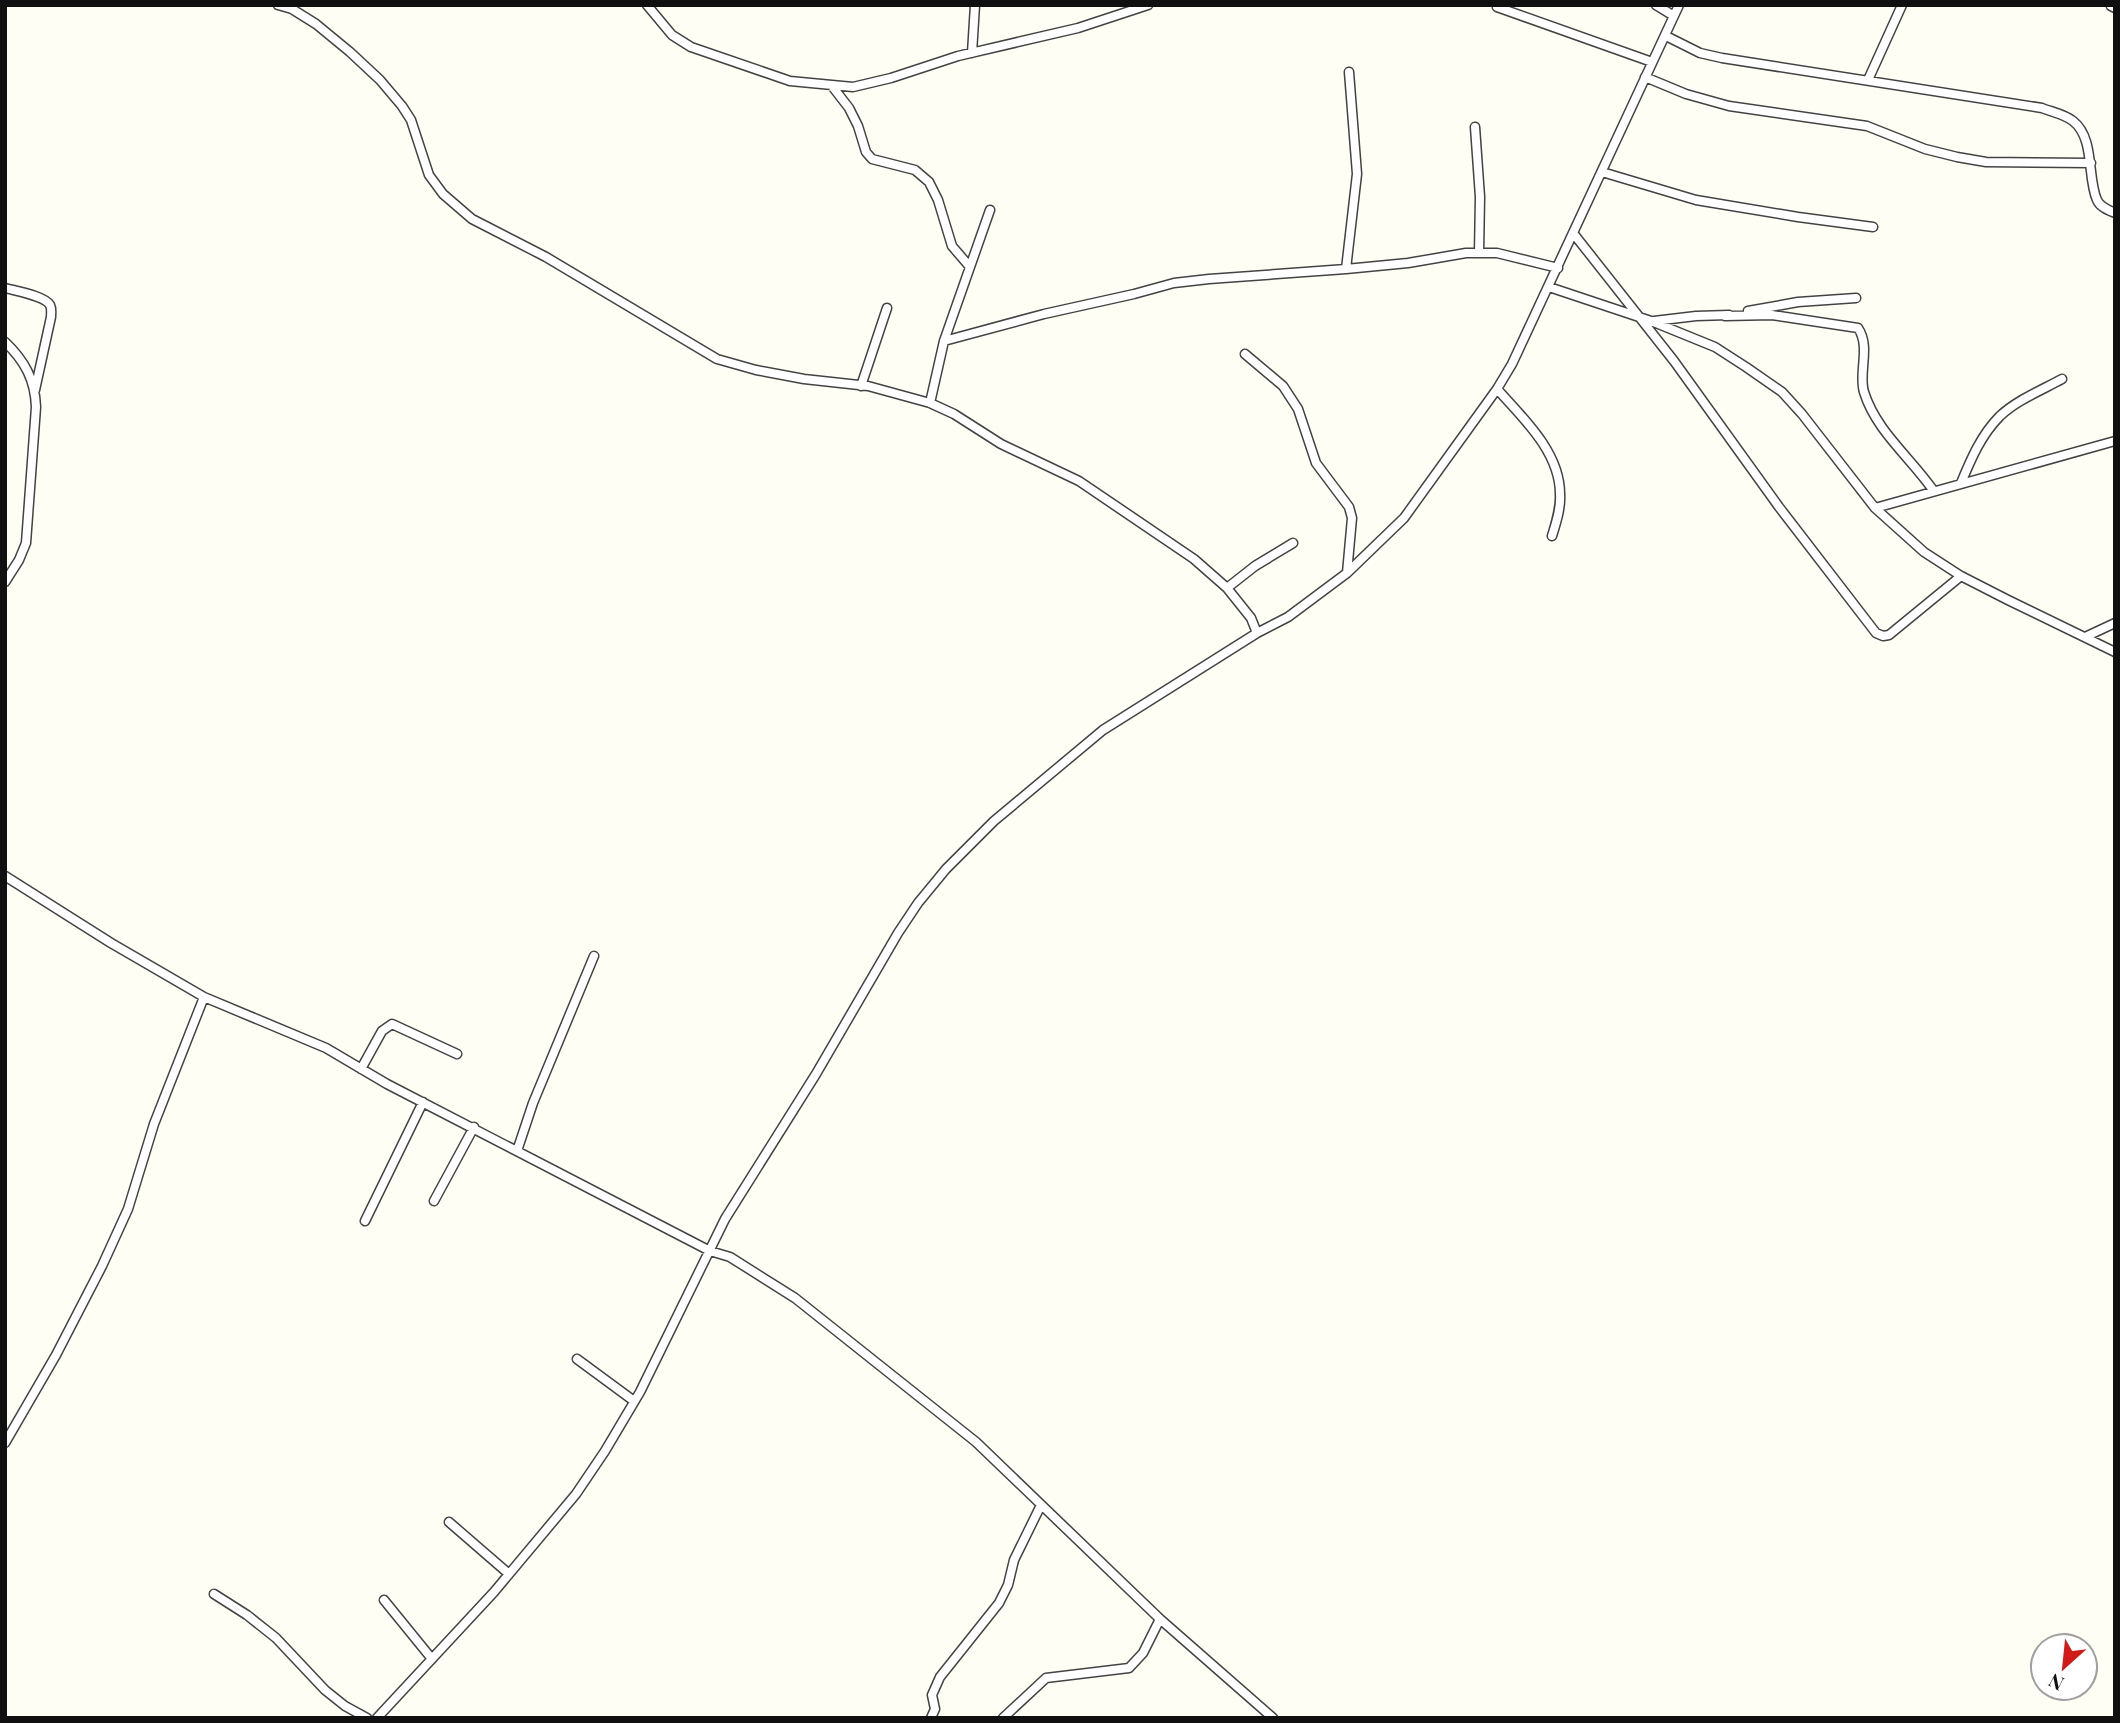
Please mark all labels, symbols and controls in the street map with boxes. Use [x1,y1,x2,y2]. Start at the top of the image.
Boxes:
north arrow [2029,1632,2099,1702]
text: N [2044,1668,2068,1698]

